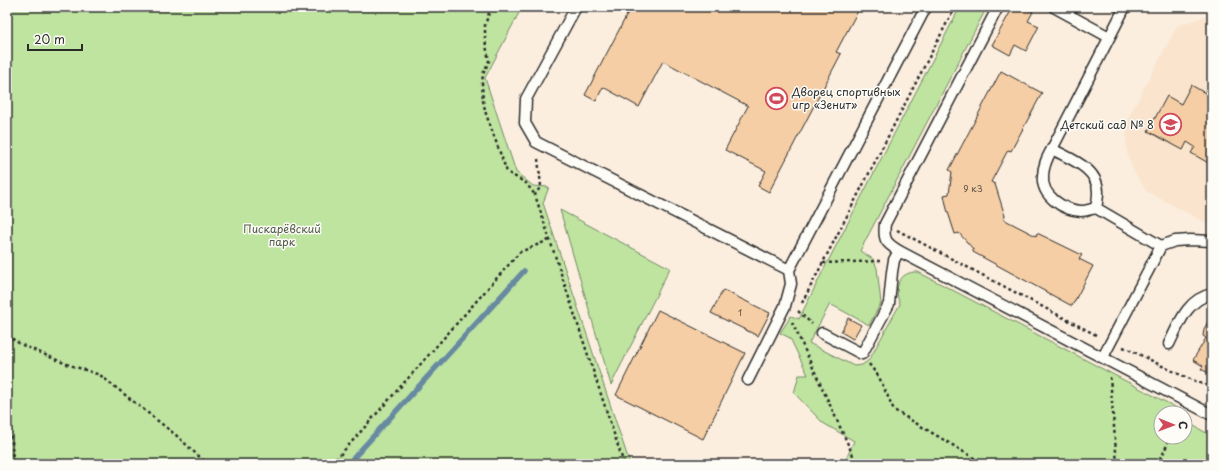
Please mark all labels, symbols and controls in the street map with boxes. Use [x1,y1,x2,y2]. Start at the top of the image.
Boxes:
scale bar [28,26,82,52]
text: 20 m [34,30,65,48]
place label: Дворец спортивных игр «Зенит» [791,83,901,113]
sports icon: Дворец спортивных игр «Зенит» [763,85,789,111]
school or university icon: Детский сад № 8 [1157,112,1183,138]
place label: Детский сад № 8 [1060,116,1154,133]
house number: 9 к3 [963,181,983,195]
park label: Пискарёвский парк [243,220,321,250]
house number: 1 [738,305,742,319]
north arrow [1153,405,1193,445]
text: С [1175,421,1192,429]

